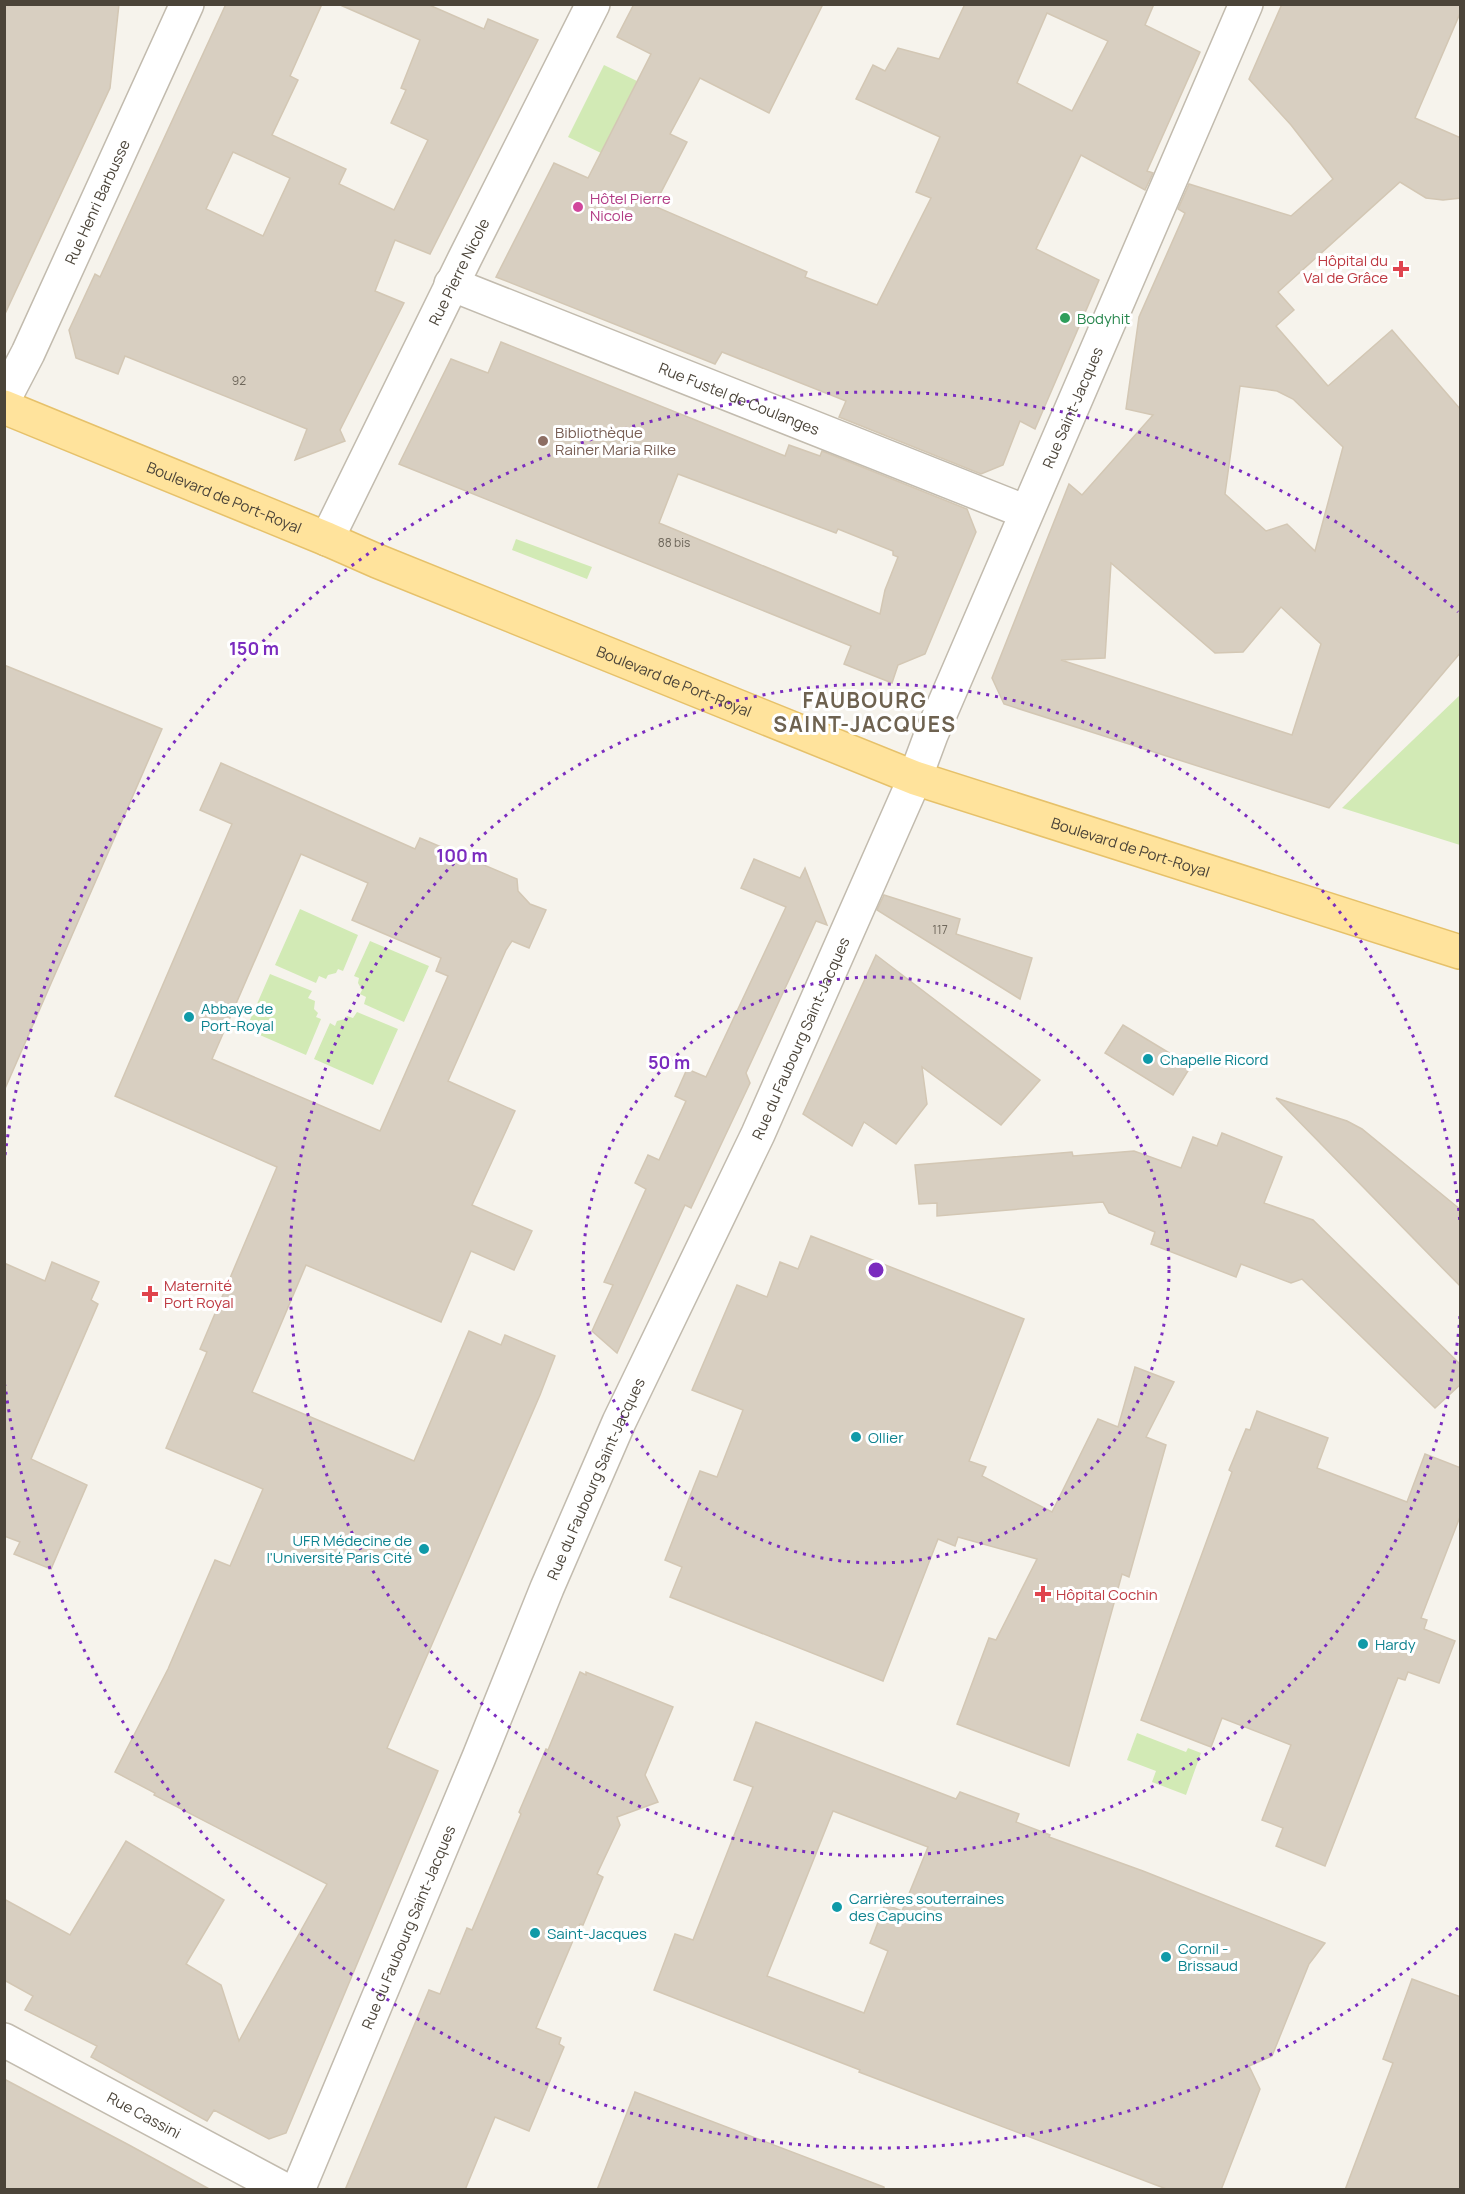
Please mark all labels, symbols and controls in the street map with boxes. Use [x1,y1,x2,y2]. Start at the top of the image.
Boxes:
street label: Rue Henri Barbusse [59,136,135,268]
place label: Hôtel Pierre Nicole [590,188,671,226]
marker: Hôtel Pierre Nicole [571,200,585,214]
street label: Rue Pierre Nicole [423,214,494,329]
place label: Hôpital du Val de Grâce [1303,250,1388,288]
marker: Hôpital du Val de Grâce [1392,260,1410,278]
place label: Bodyhit [1077,308,1130,329]
marker: Bodyhit [1058,311,1072,325]
street label: Rue Saint-Jacques [1037,343,1108,471]
street label: Rue Fustel de Coulanges [656,357,823,440]
house number: 92 [232,372,246,389]
place label: Bibliothèque Rainer Maria Rilke [555,422,676,460]
marker: Bibliothèque Rainer Maria Rilke [536,434,550,448]
street label: Boulevard de Port-Royal [144,456,305,538]
house number: 88 bis [658,534,690,551]
text: 150 m [229,636,279,660]
street label: Boulevard de Port-Royal [594,640,755,722]
district label: FAUBOURG SAINT-JACQUES [773,686,957,738]
street label: Boulevard de Port-Royal [1049,812,1213,882]
text: 100 m [436,843,488,867]
house number: 117 [932,921,948,938]
street label: Rue du Faubourg Saint-Jacques [746,933,854,1143]
place label: Abbaye de Port-Royal [201,998,274,1036]
marker: Abbaye de Port-Royal [182,1010,196,1024]
place label: Chapelle Ricord [1160,1049,1268,1070]
text: 50 m [648,1050,690,1074]
marker: Chapelle Ricord [1141,1052,1155,1066]
centre of rings [866,1260,886,1280]
place label: Maternité Port Royal [164,1275,234,1313]
marker: Maternité Port Royal [141,1285,159,1303]
street label: Rue du Faubourg Saint-Jacques [541,1374,649,1583]
place label: Ollier [868,1427,904,1448]
marker: Ollier [849,1430,863,1444]
place label: UFR Médecine de l'Université Paris Cité [267,1530,412,1568]
marker: UFR Médecine de l'Université Paris Cité [417,1542,431,1556]
place label: Hôpital Cochin [1056,1584,1158,1605]
marker: Hôpital Cochin [1034,1585,1052,1603]
place label: Hardy [1375,1634,1416,1655]
marker: Hardy [1356,1637,1370,1651]
street label: Rue du Faubourg Saint-Jacques [356,1822,460,2032]
place label: Carrières souterraines des Capucins [849,1888,1004,1926]
marker: Carrières souterraines des Capucins [830,1900,844,1914]
place label: Saint-Jacques [547,1923,647,1944]
marker: Saint-Jacques [528,1926,542,1940]
place label: Cornil - Brissaud [1178,1938,1238,1976]
marker: Cornil - Brissaud [1159,1950,1173,1964]
street label: Rue Cassini [104,2087,185,2143]

